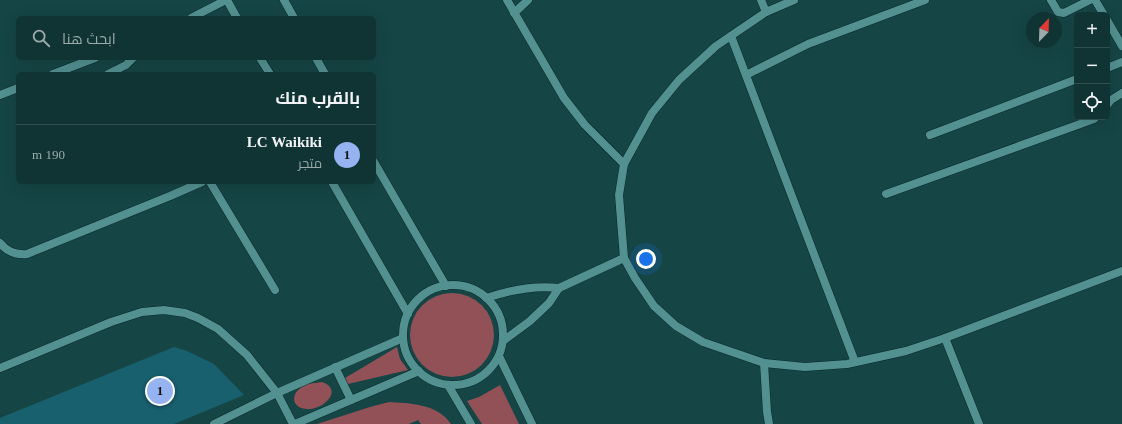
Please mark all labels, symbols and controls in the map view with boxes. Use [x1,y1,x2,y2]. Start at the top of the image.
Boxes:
north arrow [1026,12,1062,48]
map controls [1074,12,1110,120]
button: + [1074,12,1110,48]
search box [16,16,376,60]
icon: search [30,27,52,49]
text: ابحث هنا [62,31,116,47]
button: − [1074,48,1110,84]
button: locate [1074,84,1110,120]
text: بالقرب منك [276,89,360,108]
text: LC Waikiki [247,134,322,150]
text: 190 m [32,147,65,162]
text: 1 [344,147,350,162]
text: متجر [298,156,322,171]
your location [636,249,656,269]
pin: 1 [147,376,173,406]

